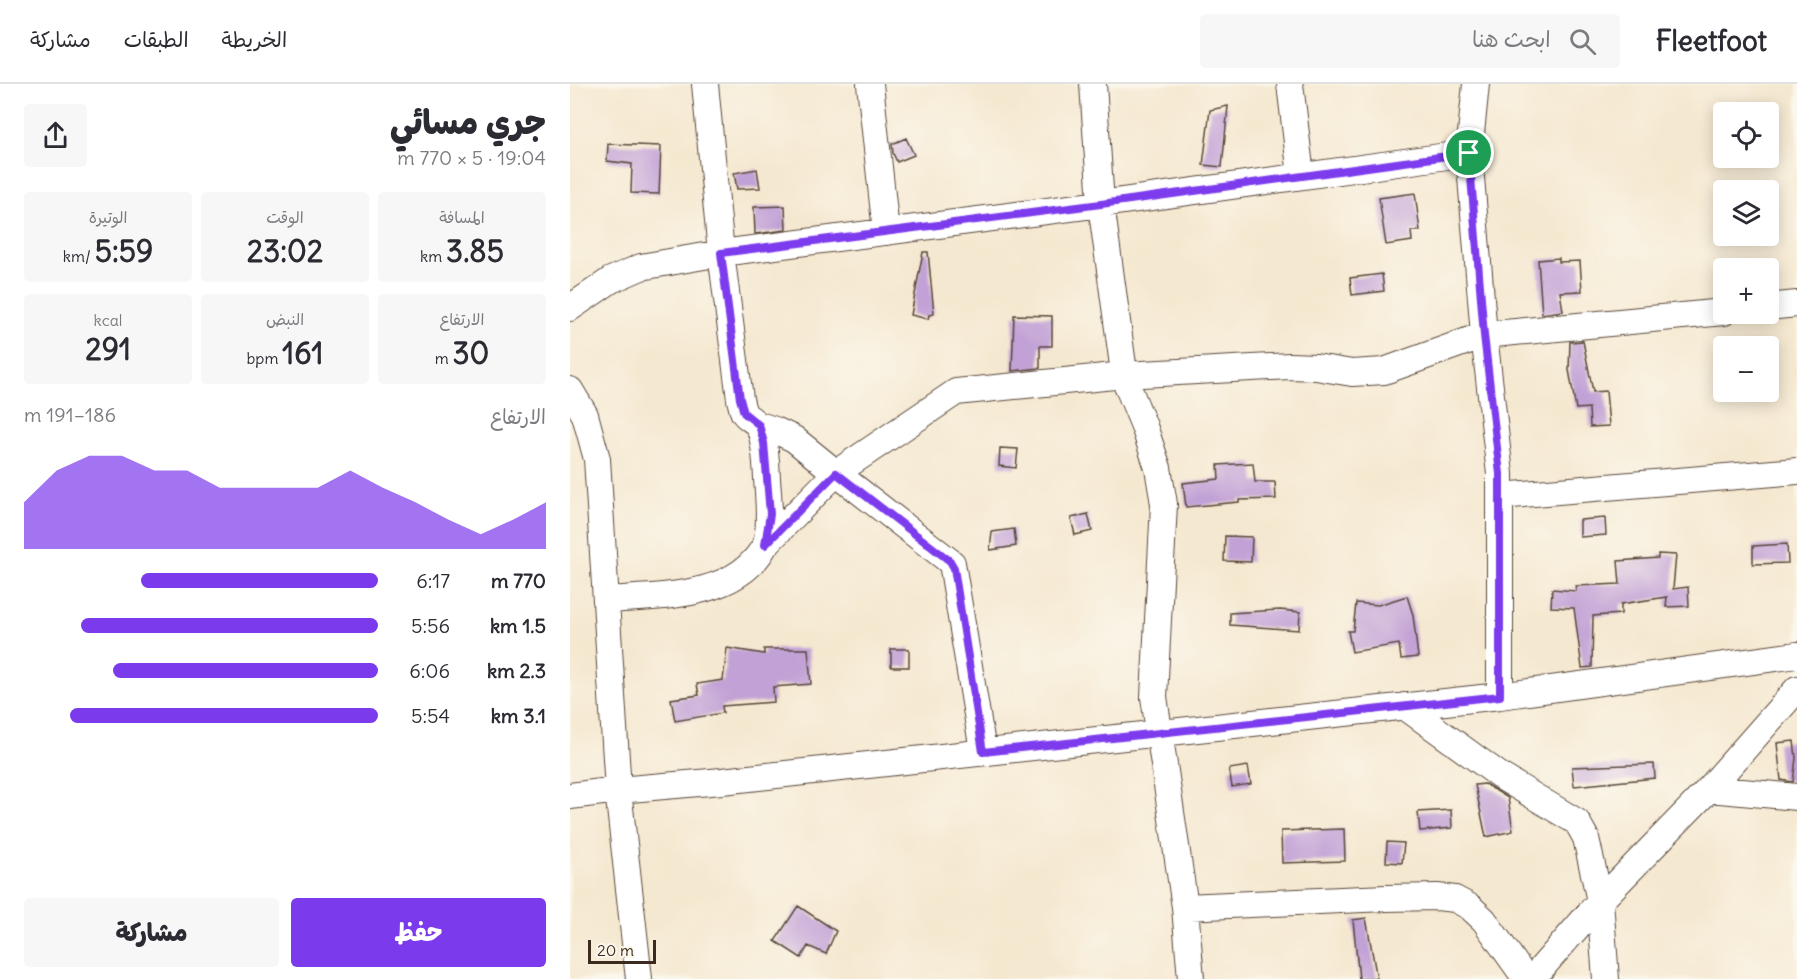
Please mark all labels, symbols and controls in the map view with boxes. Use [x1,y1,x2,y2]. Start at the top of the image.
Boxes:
search box [1200,14,1620,68]
text: Fleetfoot [1656,23,1767,59]
text: ابحث هنا [1472,25,1551,53]
icon: search [1566,25,1599,58]
text: مشاركة [30,26,91,53]
text: الطبقات [124,26,189,53]
text: الخريطة [222,26,287,53]
text: جري مسائي [390,101,546,143]
map controls [1713,102,1779,402]
button: locate [1713,102,1779,168]
button: share [24,104,87,167]
pin [1443,127,1494,178]
icon: arrive [1452,136,1485,169]
text: 19:04 · 5 × 770 m [397,145,546,170]
button: layers [1713,180,1779,246]
text: الوتيرة [89,207,127,227]
text: الوقت [266,207,304,227]
text: المسافة [439,207,485,227]
text: 5:59 [95,232,153,270]
text: 23:02 [247,232,323,270]
text: 3.85 [446,232,504,270]
text: /km [63,246,95,266]
text: km [420,246,446,266]
button: + [1713,258,1779,324]
text: النبض [266,309,304,329]
text: الارتفاع [440,309,484,329]
text: kcal [94,310,122,330]
text: 291 [85,330,131,368]
text: 161 [282,334,323,372]
text: 30 [453,334,489,372]
button: − [1713,336,1779,402]
text: bpm [247,348,282,368]
text: m [435,348,453,368]
text: 186–191 m [24,402,116,427]
text: الارتفاع [490,404,546,429]
text: 6:17 [416,568,450,593]
text: 770 m [491,568,546,593]
text: 5:56 [411,613,450,638]
text: 1.5 km [490,613,546,638]
text: 6:06 [409,658,450,683]
text: 2.3 km [487,658,546,683]
text: 5:54 [411,703,450,728]
text: 3.1 km [491,703,546,728]
button: مشاركة [24,898,279,967]
button: حفظ [291,898,546,967]
scale bar [588,937,656,964]
text: 20 m [597,940,634,960]

